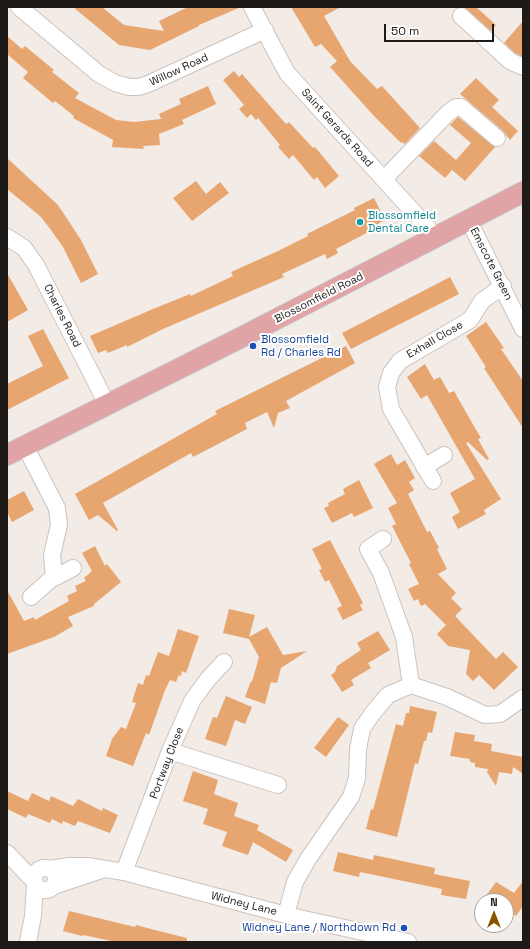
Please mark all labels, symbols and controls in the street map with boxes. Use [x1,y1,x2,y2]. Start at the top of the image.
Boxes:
scale bar [386,16,496,42]
text: 50 m [391,23,419,39]
street label: Willow Road [148,51,210,89]
street label: Saint Gerards Road [298,86,376,170]
place label: Blossomfield Dental Care [368,209,436,235]
marker: Blossomfield Dental Care [355,217,365,227]
street label: Emscote Green [467,225,515,303]
street label: Blossomfield Road [272,270,366,326]
street label: Charles Road [40,282,84,350]
street label: Exhall Close [404,319,466,361]
place label: Blossomfield Rd / Charles Rd [261,333,341,359]
marker: Blossomfield Rd / Charles Rd [248,341,258,351]
street label: Portway Close [147,725,187,801]
street label: Widney Lane [210,889,278,919]
north arrow [474,893,514,933]
text: N [490,895,498,909]
place label: Widney Lane / Northdown Rd [242,921,396,935]
marker: Widney Lane / Northdown Rd [399,923,409,933]

